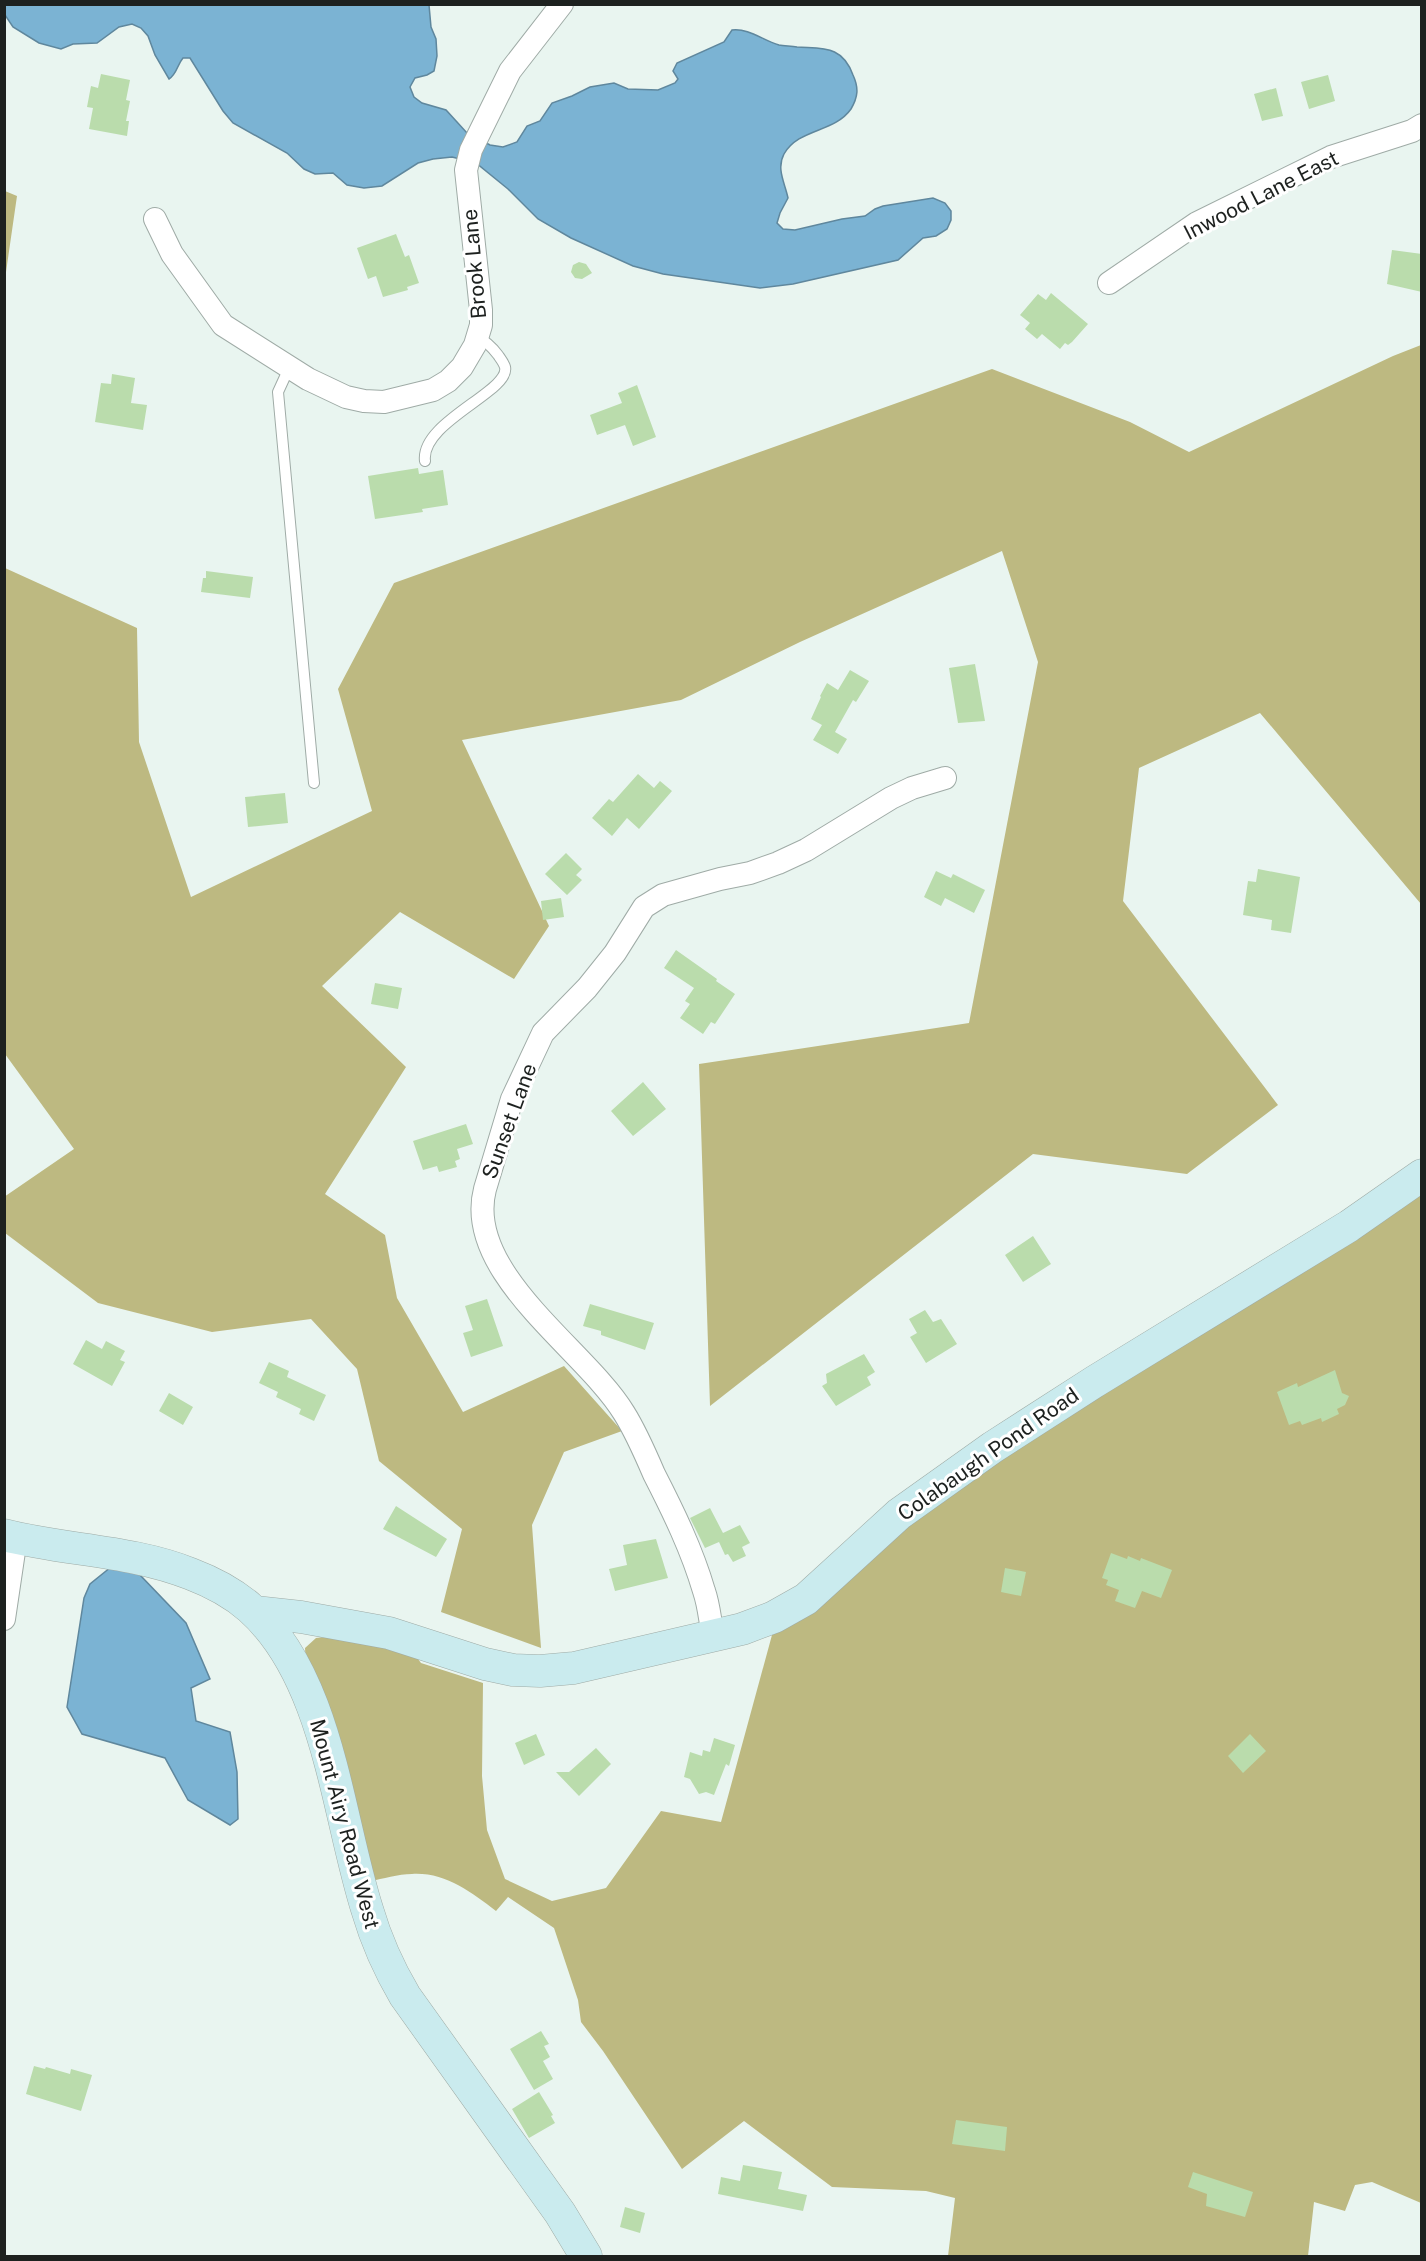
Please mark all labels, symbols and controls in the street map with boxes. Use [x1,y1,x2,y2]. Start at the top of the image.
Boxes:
street label: Inwood Lane East [1179,145,1343,245]
street label: Brook Lane [457,208,491,320]
street label: Sunset Lane [477,1060,541,1182]
street label: Colabaugh Pond Road [893,1382,1083,1526]
street label: Mount Airy Road West [305,1716,385,1932]

